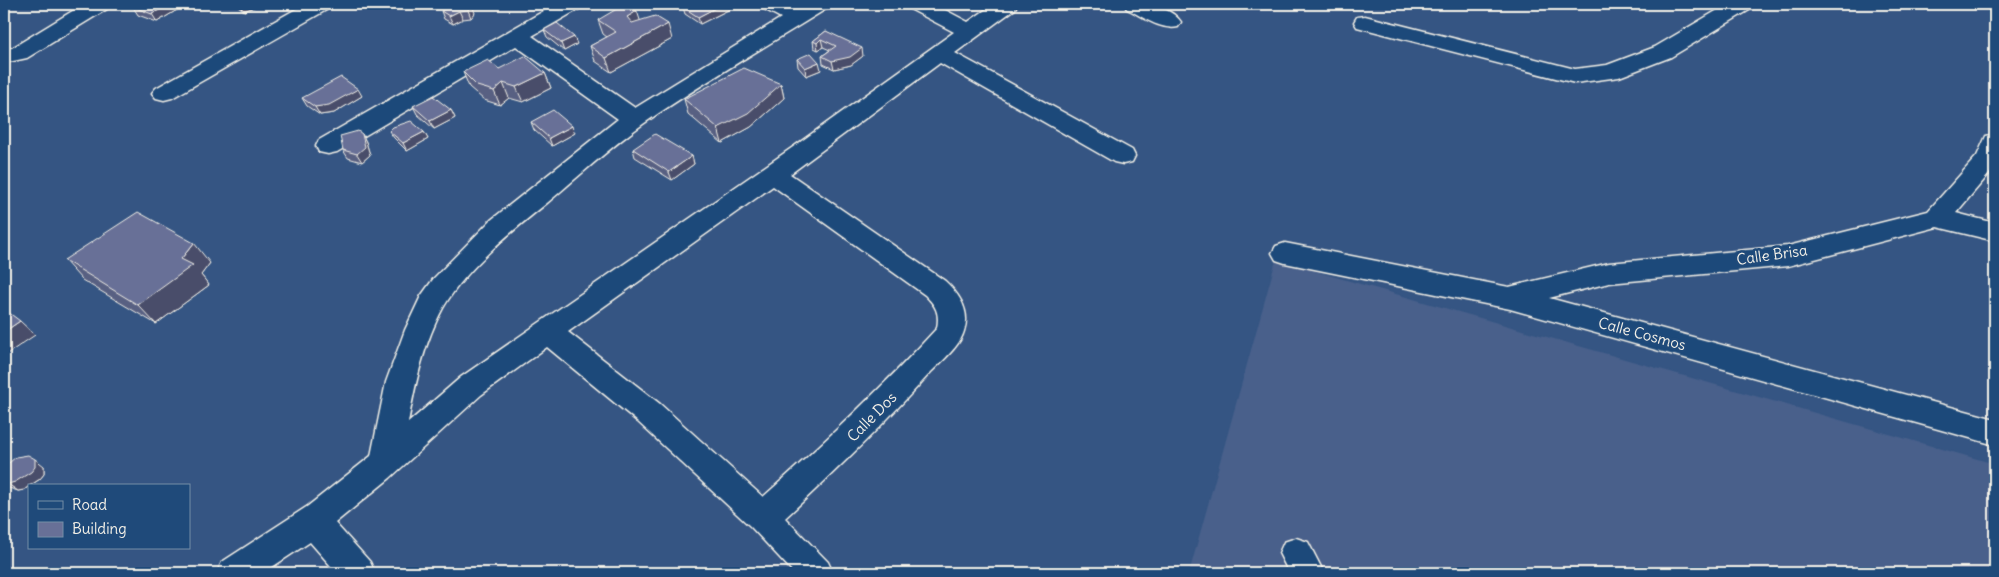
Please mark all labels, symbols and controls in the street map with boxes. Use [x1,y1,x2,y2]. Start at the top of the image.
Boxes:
street label: Calle Brisa [1735,240,1809,269]
street label: Calle Cosmos [1596,313,1688,354]
street label: Calle Dos [843,388,901,445]
legend [28,484,190,550]
text: Road [72,495,107,514]
text: Building [72,519,127,538]

